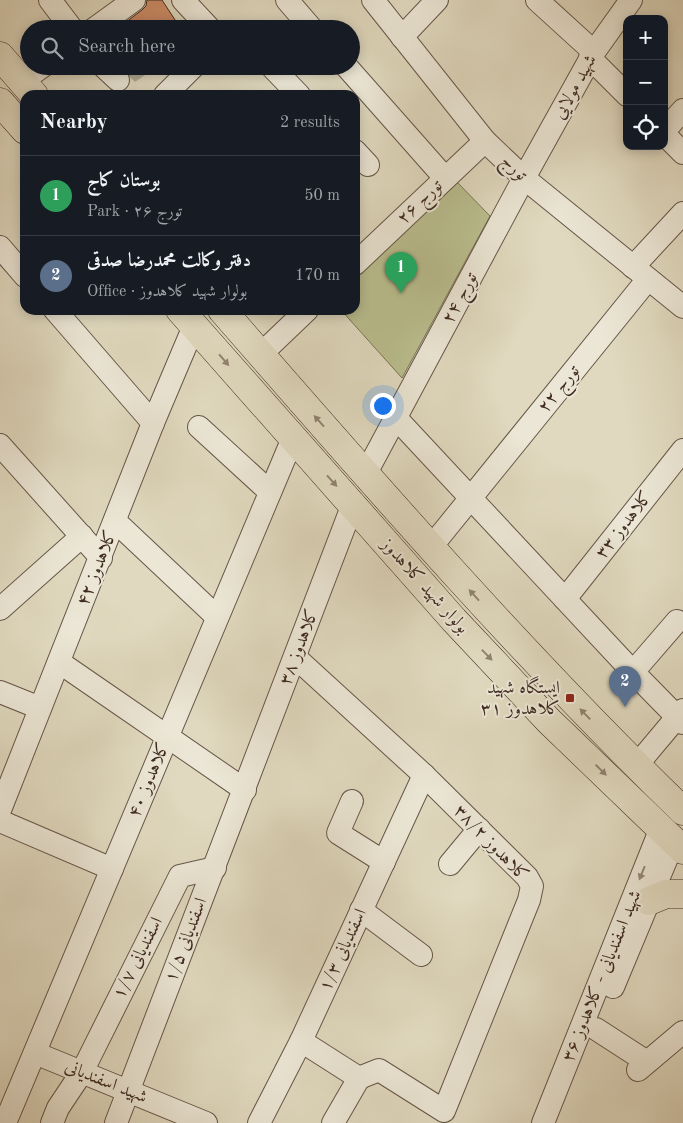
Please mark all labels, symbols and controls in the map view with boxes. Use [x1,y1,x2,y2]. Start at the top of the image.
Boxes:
map controls [623,15,668,150]
button: + [623,15,668,60]
search box [20,20,360,75]
icon: search [38,34,66,62]
text: Search here [78,38,175,57]
street label: شهید مولایی [550,52,602,123]
button: − [623,60,668,105]
button: locate [623,105,668,150]
text: Nearby [40,112,108,133]
text: 2 results [280,115,340,131]
street label: تورج [493,152,531,189]
text: بوستان کاج [87,172,160,191]
street label: تورج ۲۶ [394,176,451,232]
text: 1 [51,188,61,204]
text: 50 m [304,188,340,204]
text: Park · تورج ۲۶ [87,204,182,220]
text: دفتر وکالت محمدرضا صدقی [87,252,251,271]
pin: 1 [385,252,417,293]
text: 2 [51,268,61,284]
text: 170 m [295,268,340,284]
street label: تورج ۲۴ [439,269,486,329]
text: Office · بولوار شهید کلاهدوز [87,284,247,300]
one-way arrow [218,353,230,365]
street label: تورج ۲۲ [535,362,588,420]
your location [370,393,396,419]
one-way arrow [313,416,325,428]
one-way arrow [326,475,338,487]
street label: کلاهدوز ۳۳ [592,487,656,563]
street label: کلاهدوز ۴۲ [73,527,121,609]
street label: بولوار شهید کلاهدوز [375,533,473,638]
one-way arrow [468,590,480,602]
street label: کلاهدوز ۳۸ [275,606,323,688]
one-way arrow [481,648,493,660]
pin: 2 [609,666,641,707]
place label: ایستگاه شهید کلاهدوز ۳۱ [480,675,560,719]
marker: ایستگاه شهید کلاهدوز ۳۱ [564,692,576,704]
one-way arrow [579,708,591,720]
street label: کلاهدوز ۴۰ [124,739,174,821]
one-way arrow [595,764,607,776]
street label: کلاهدوز ۳۸/۲ [450,801,532,885]
one-way arrow [638,866,646,881]
street label: شهید اسفندیانی - کلاهدوز ۳۶ [558,887,647,1065]
street label: اسفندیانی ۱/۵ [162,895,211,985]
street label: اسفندیانی ۱/۳ [316,906,371,994]
street label: ۱/۷ اسفندیانی [110,914,167,1002]
street label: شهید اسفندیانی [62,1057,150,1108]

